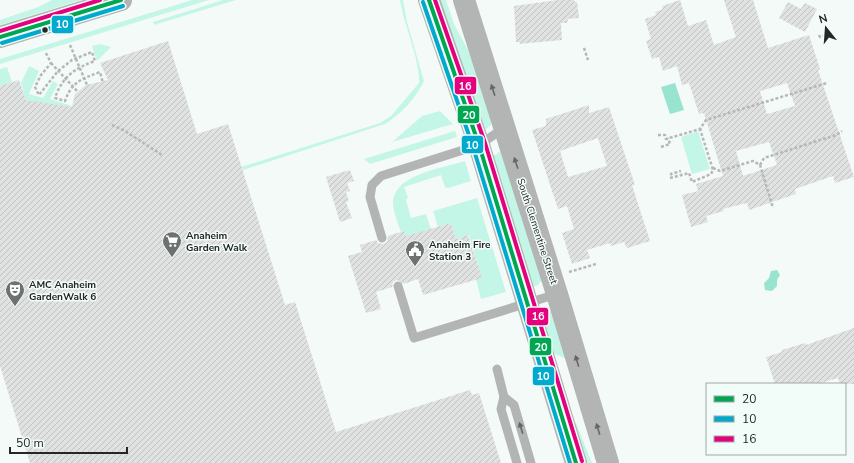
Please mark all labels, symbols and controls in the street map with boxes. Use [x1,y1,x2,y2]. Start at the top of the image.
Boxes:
north arrow [806,8,846,48]
text: N [817,11,829,27]
line badge: 10 [51,15,74,34]
text: 10 [55,17,69,32]
unlabelled marker [40,25,50,35]
line badge: 16 [454,76,477,95]
text: 16 [458,79,472,94]
one-way arrow [490,84,496,96]
line badge: 20 [457,105,480,124]
text: 20 [462,108,476,123]
line badge: 10 [461,135,484,154]
text: 10 [465,138,479,153]
one-way arrow [513,157,519,169]
street label: South Clementine Street [513,177,561,286]
place label: Anaheim Garden Walk [186,229,248,255]
supermarket icon: Anaheim Garden Walk [161,230,183,258]
place label: Anaheim Fire Station 3 [429,238,491,264]
public building icon: Anaheim Fire Station 3 [404,239,426,267]
place label: AMC Anaheim GardenWalk 6 [29,278,96,304]
theatre icon: AMC Anaheim GardenWalk 6 [4,279,26,307]
line badge: 16 [526,307,549,326]
text: 16 [531,309,545,324]
line badge: 20 [529,337,552,356]
text: 20 [534,340,548,355]
one-way arrow [574,354,580,366]
line badge: 10 [532,366,555,386]
text: 10 [536,369,550,384]
legend [706,383,846,455]
text: 20 [742,391,756,407]
text: 10 [742,411,756,427]
one-way arrow [518,422,524,434]
one-way arrow [595,423,601,435]
scale bar [10,429,127,455]
text: 16 [742,431,756,447]
text: 50 m [16,435,44,451]

